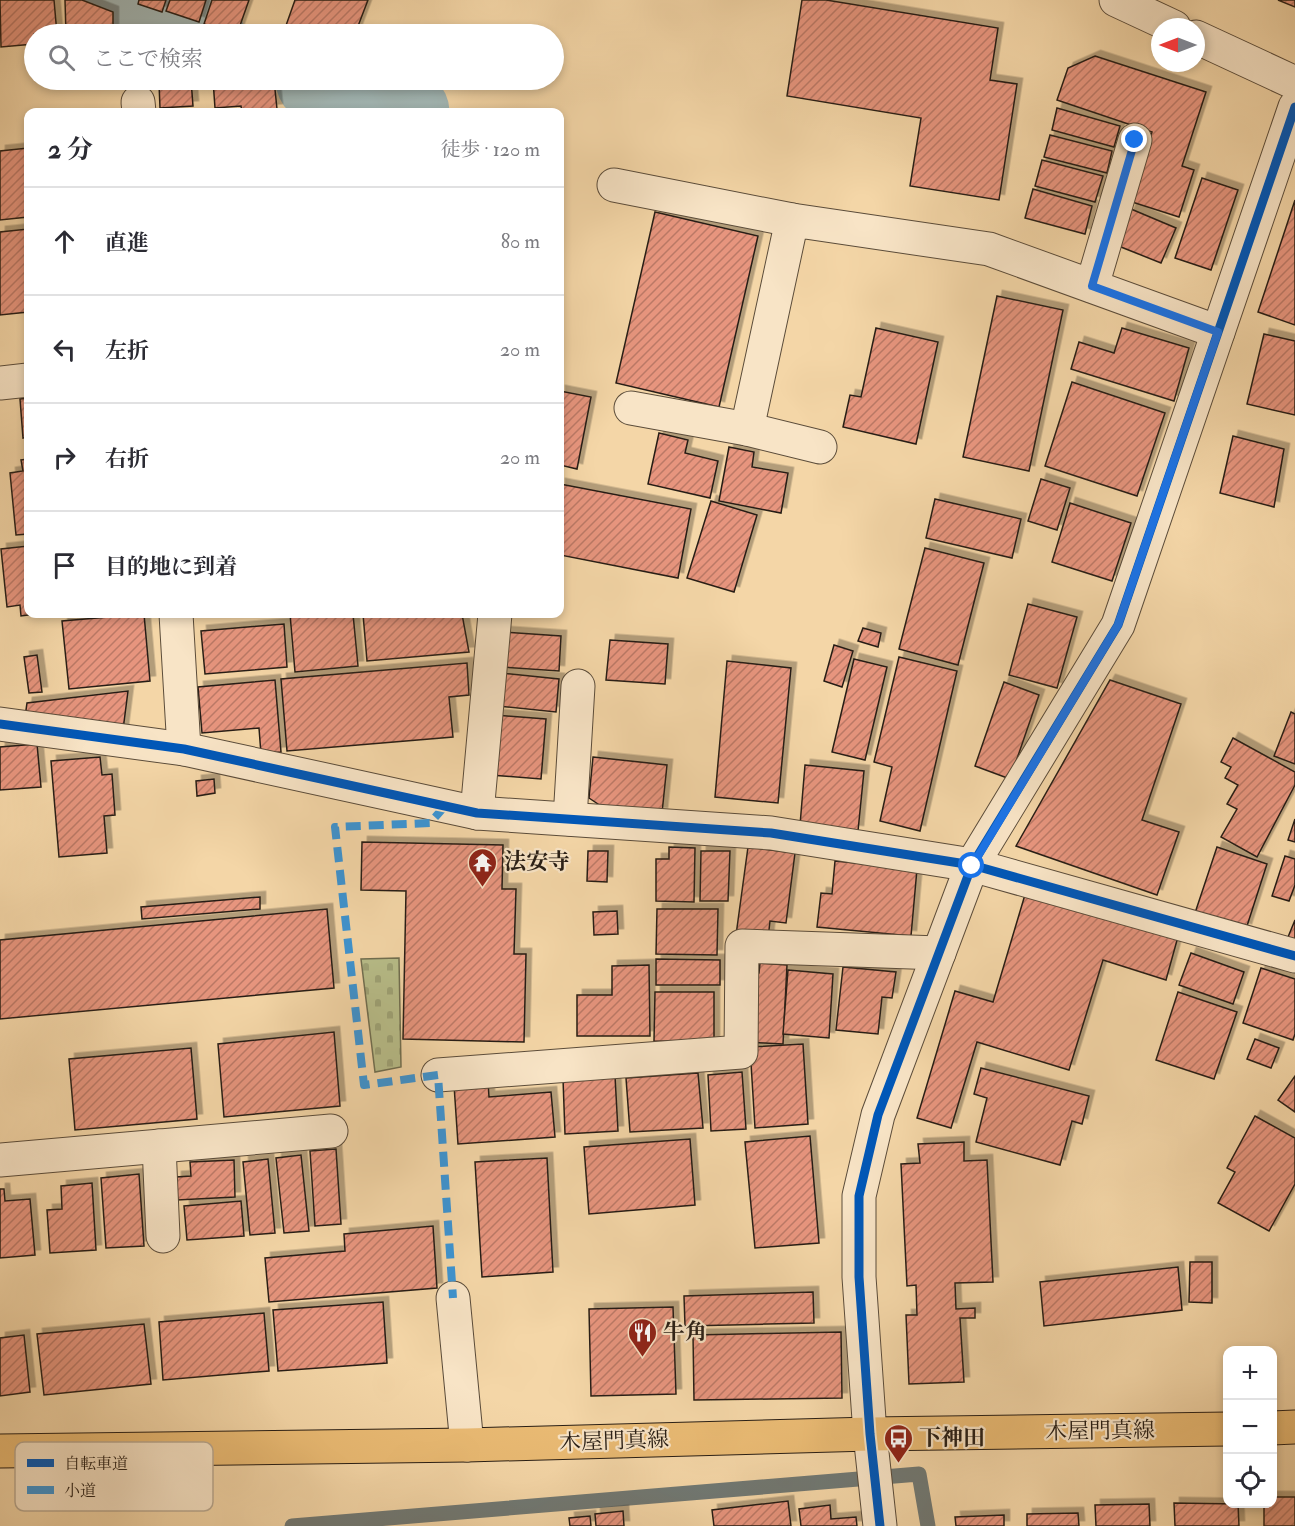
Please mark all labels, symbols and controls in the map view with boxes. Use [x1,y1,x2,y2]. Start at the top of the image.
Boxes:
north arrow [1151,18,1205,72]
search box [24,24,564,90]
icon: search [45,41,78,74]
text: ここで検索 [93,45,203,73]
route end [1121,126,1147,152]
text: 2 分 [48,134,93,166]
text: 徒歩 · 120 m [440,137,540,162]
icon: ahead [48,225,81,258]
text: 直進 [105,229,149,257]
text: 80 m [501,229,540,254]
icon: left [48,333,81,366]
text: 左折 [105,337,149,365]
text: 20 m [500,337,540,362]
icon: right [48,441,81,474]
text: 右折 [105,445,149,473]
text: 20 m [500,445,540,470]
icon: arrive [48,549,81,582]
text: 目的地に到着 [105,553,237,581]
temple icon: 法安寺 [467,846,499,888]
place label: 法安寺 [504,848,570,876]
route start [958,852,984,878]
restaurant icon: 牛角 [626,1316,658,1358]
place label: 牛角 [663,1318,707,1346]
map controls [1223,1346,1277,1508]
button: + [1223,1346,1277,1400]
button: − [1223,1400,1277,1454]
street label: 木屋門真線 [1045,1416,1155,1446]
bus stop icon: 下神田 [882,1422,914,1464]
place label: 下神田 [919,1424,985,1452]
street label: 木屋門真線 [559,1425,669,1457]
legend [15,1442,213,1511]
text: 自転車道 [64,1454,128,1474]
button: locate [1223,1454,1277,1508]
text: 小道 [64,1481,96,1501]

